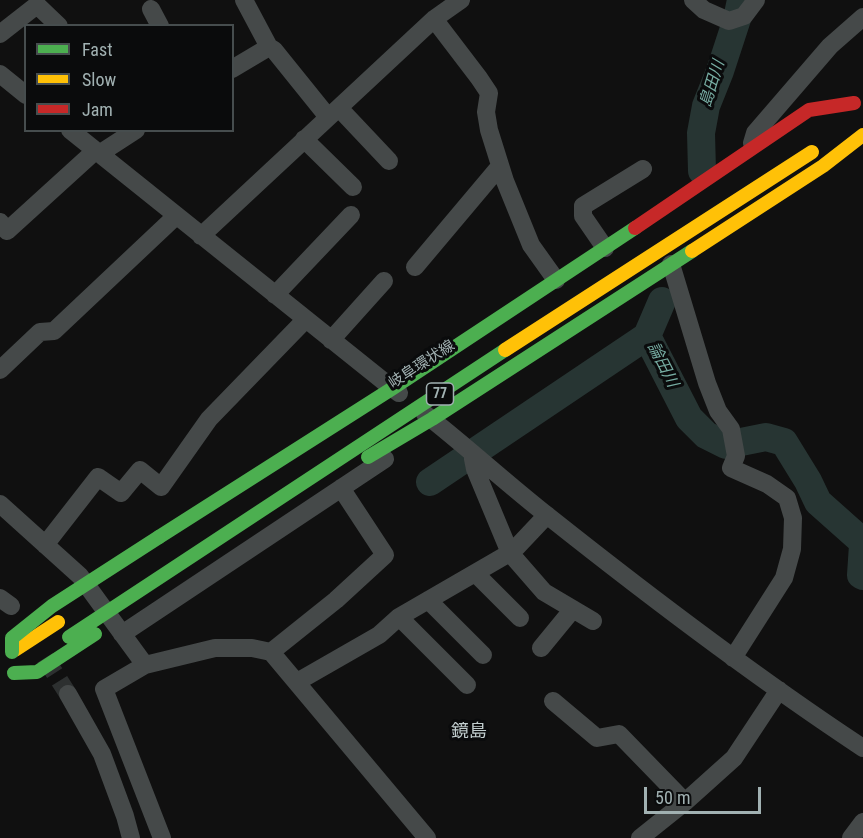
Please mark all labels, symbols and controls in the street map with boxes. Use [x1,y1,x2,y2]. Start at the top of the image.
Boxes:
legend [24,24,234,132]
text: Fast [82,39,113,60]
water label: 島田川 [697,58,729,110]
text: Slow [82,69,116,90]
text: Jam [82,99,113,120]
street label: 岐阜環状線 [386,337,458,393]
water label: 論田川 [643,339,681,391]
road number: 77 [426,383,454,405]
district label: 鏡島 [451,721,487,743]
scale bar [647,775,764,813]
text: 50 m [655,787,690,808]

